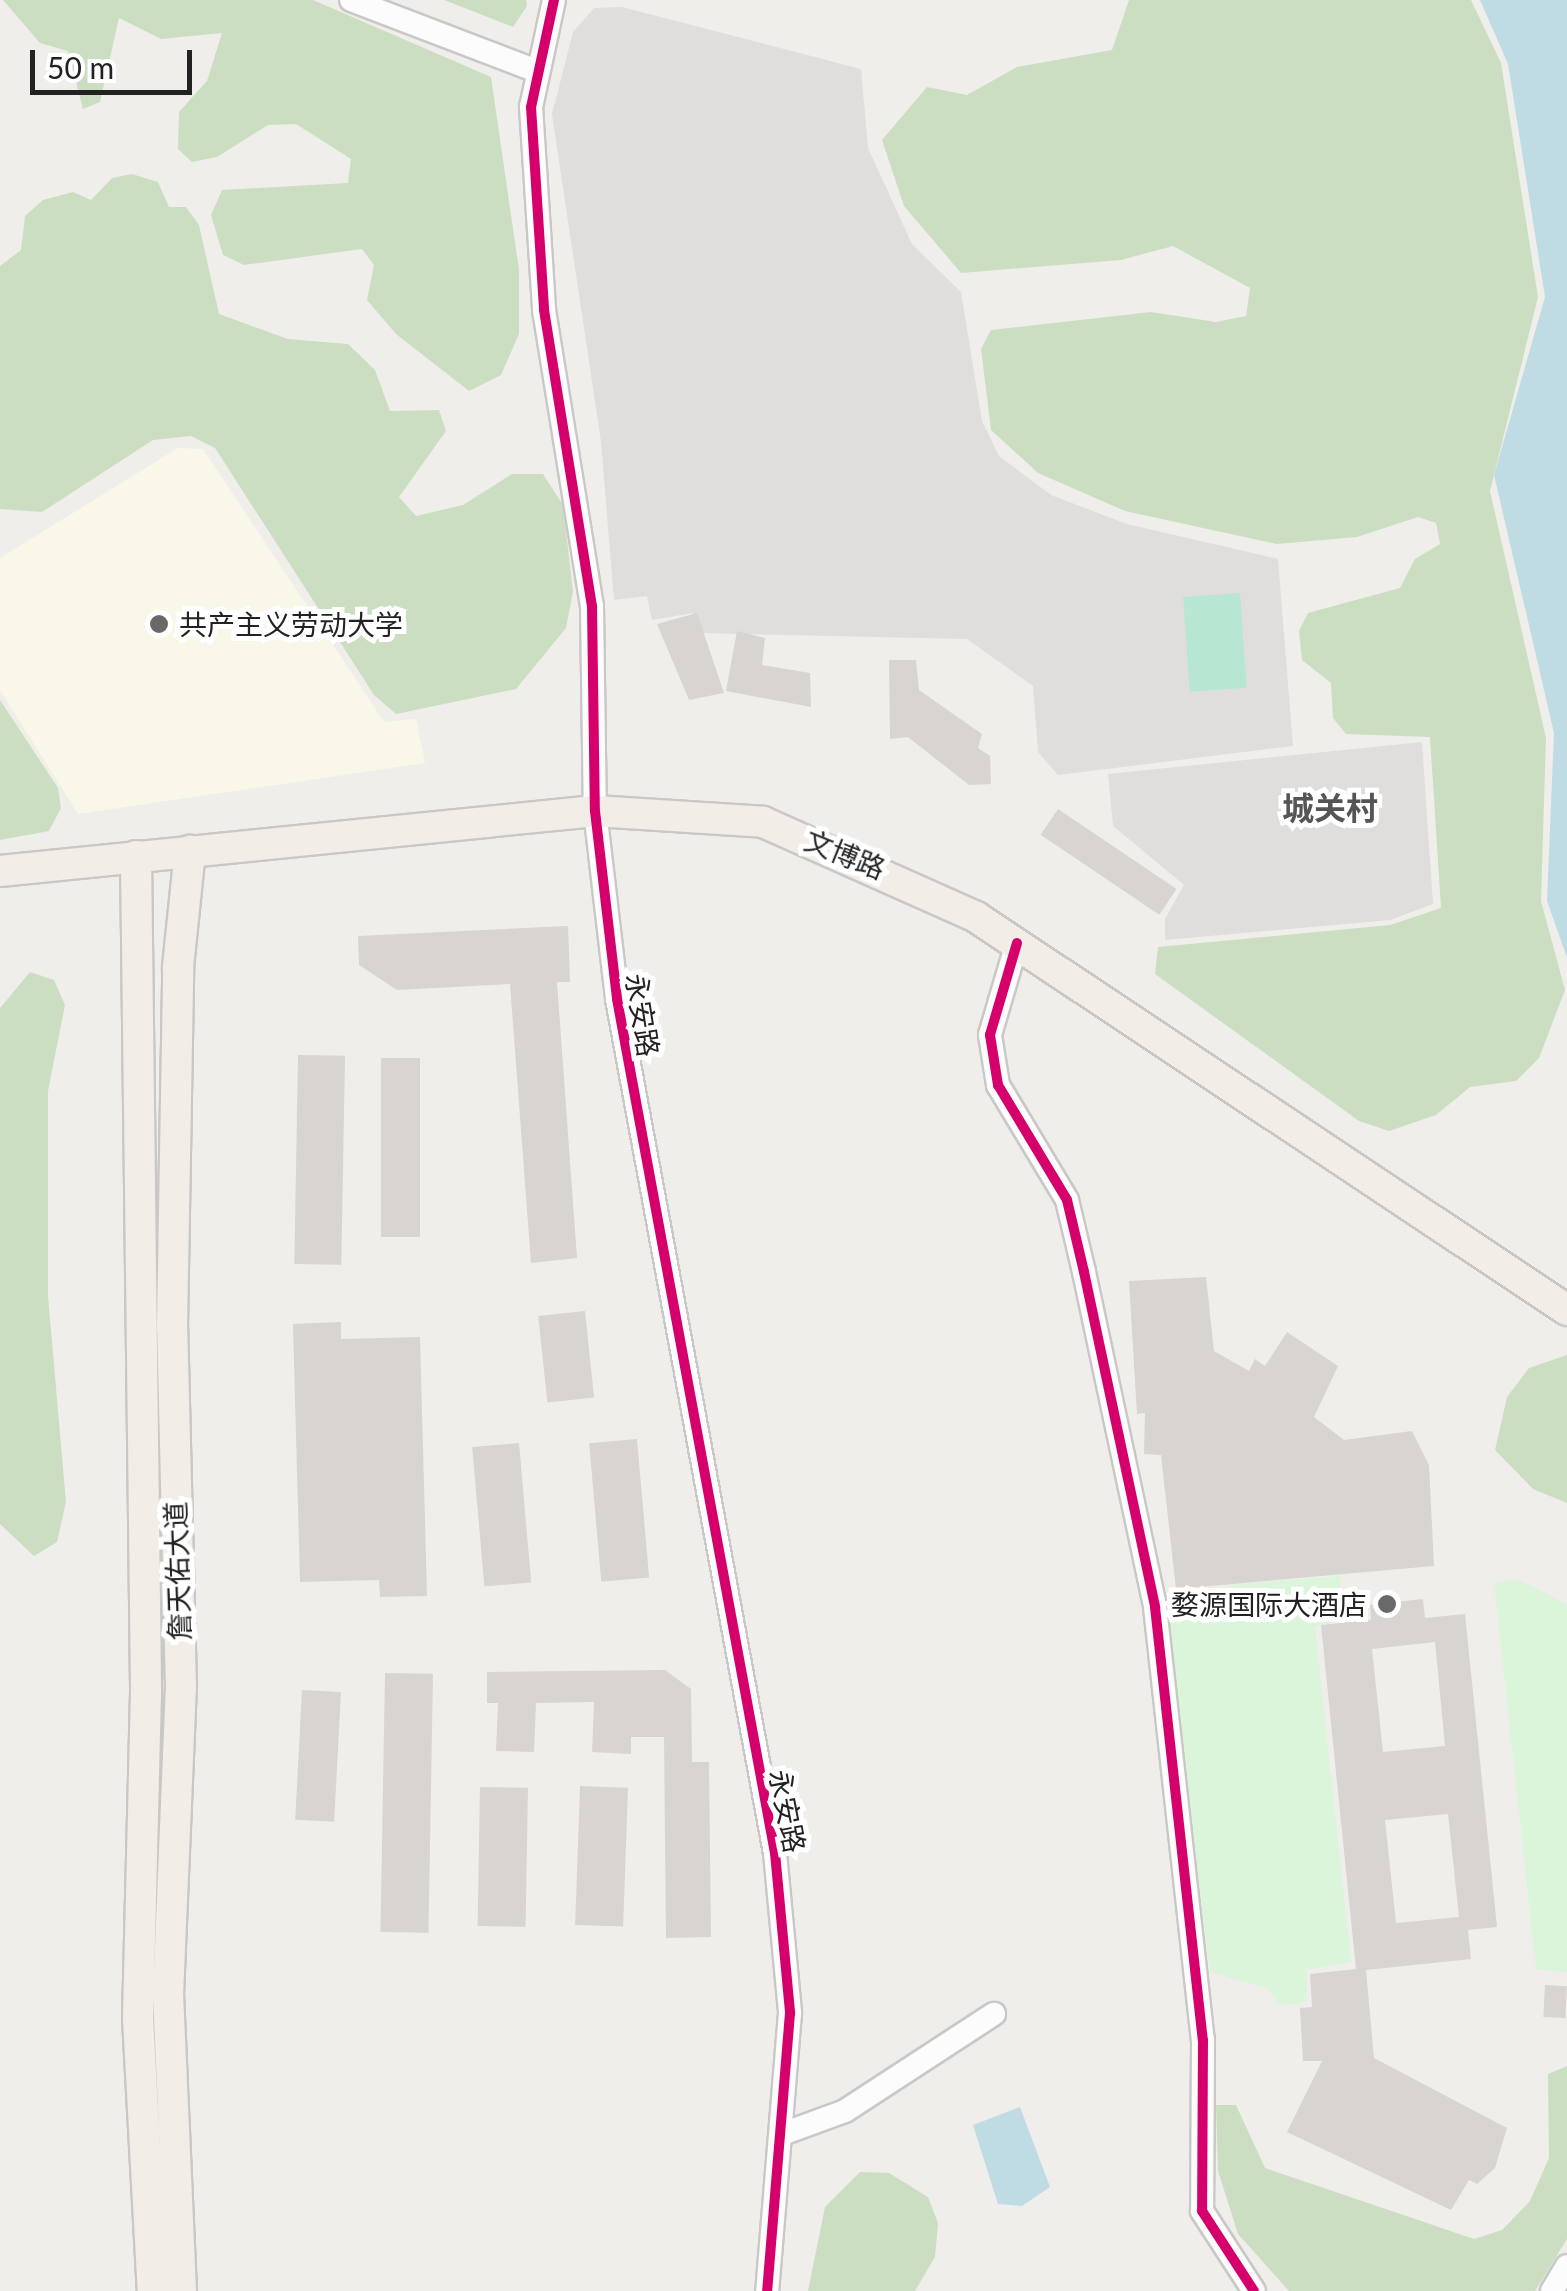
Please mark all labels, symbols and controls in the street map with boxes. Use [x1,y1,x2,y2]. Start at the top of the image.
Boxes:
scale bar [35,30,198,92]
text: 50 m [47,49,114,85]
place label: 共产主义劳动大学 [179,607,403,641]
marker: 共产主义劳动大学 [148,613,170,635]
district label: 城关村 [1282,789,1378,827]
street label: 文博路 [800,823,890,885]
street label: 永安路 [620,971,666,1059]
street label: 詹天佑大道 [158,1500,196,1642]
place label: 婺源国际大酒店 [1171,1587,1367,1621]
marker: 婺源国际大酒店 [1376,1593,1398,1615]
street label: 永安路 [763,1767,813,1855]

